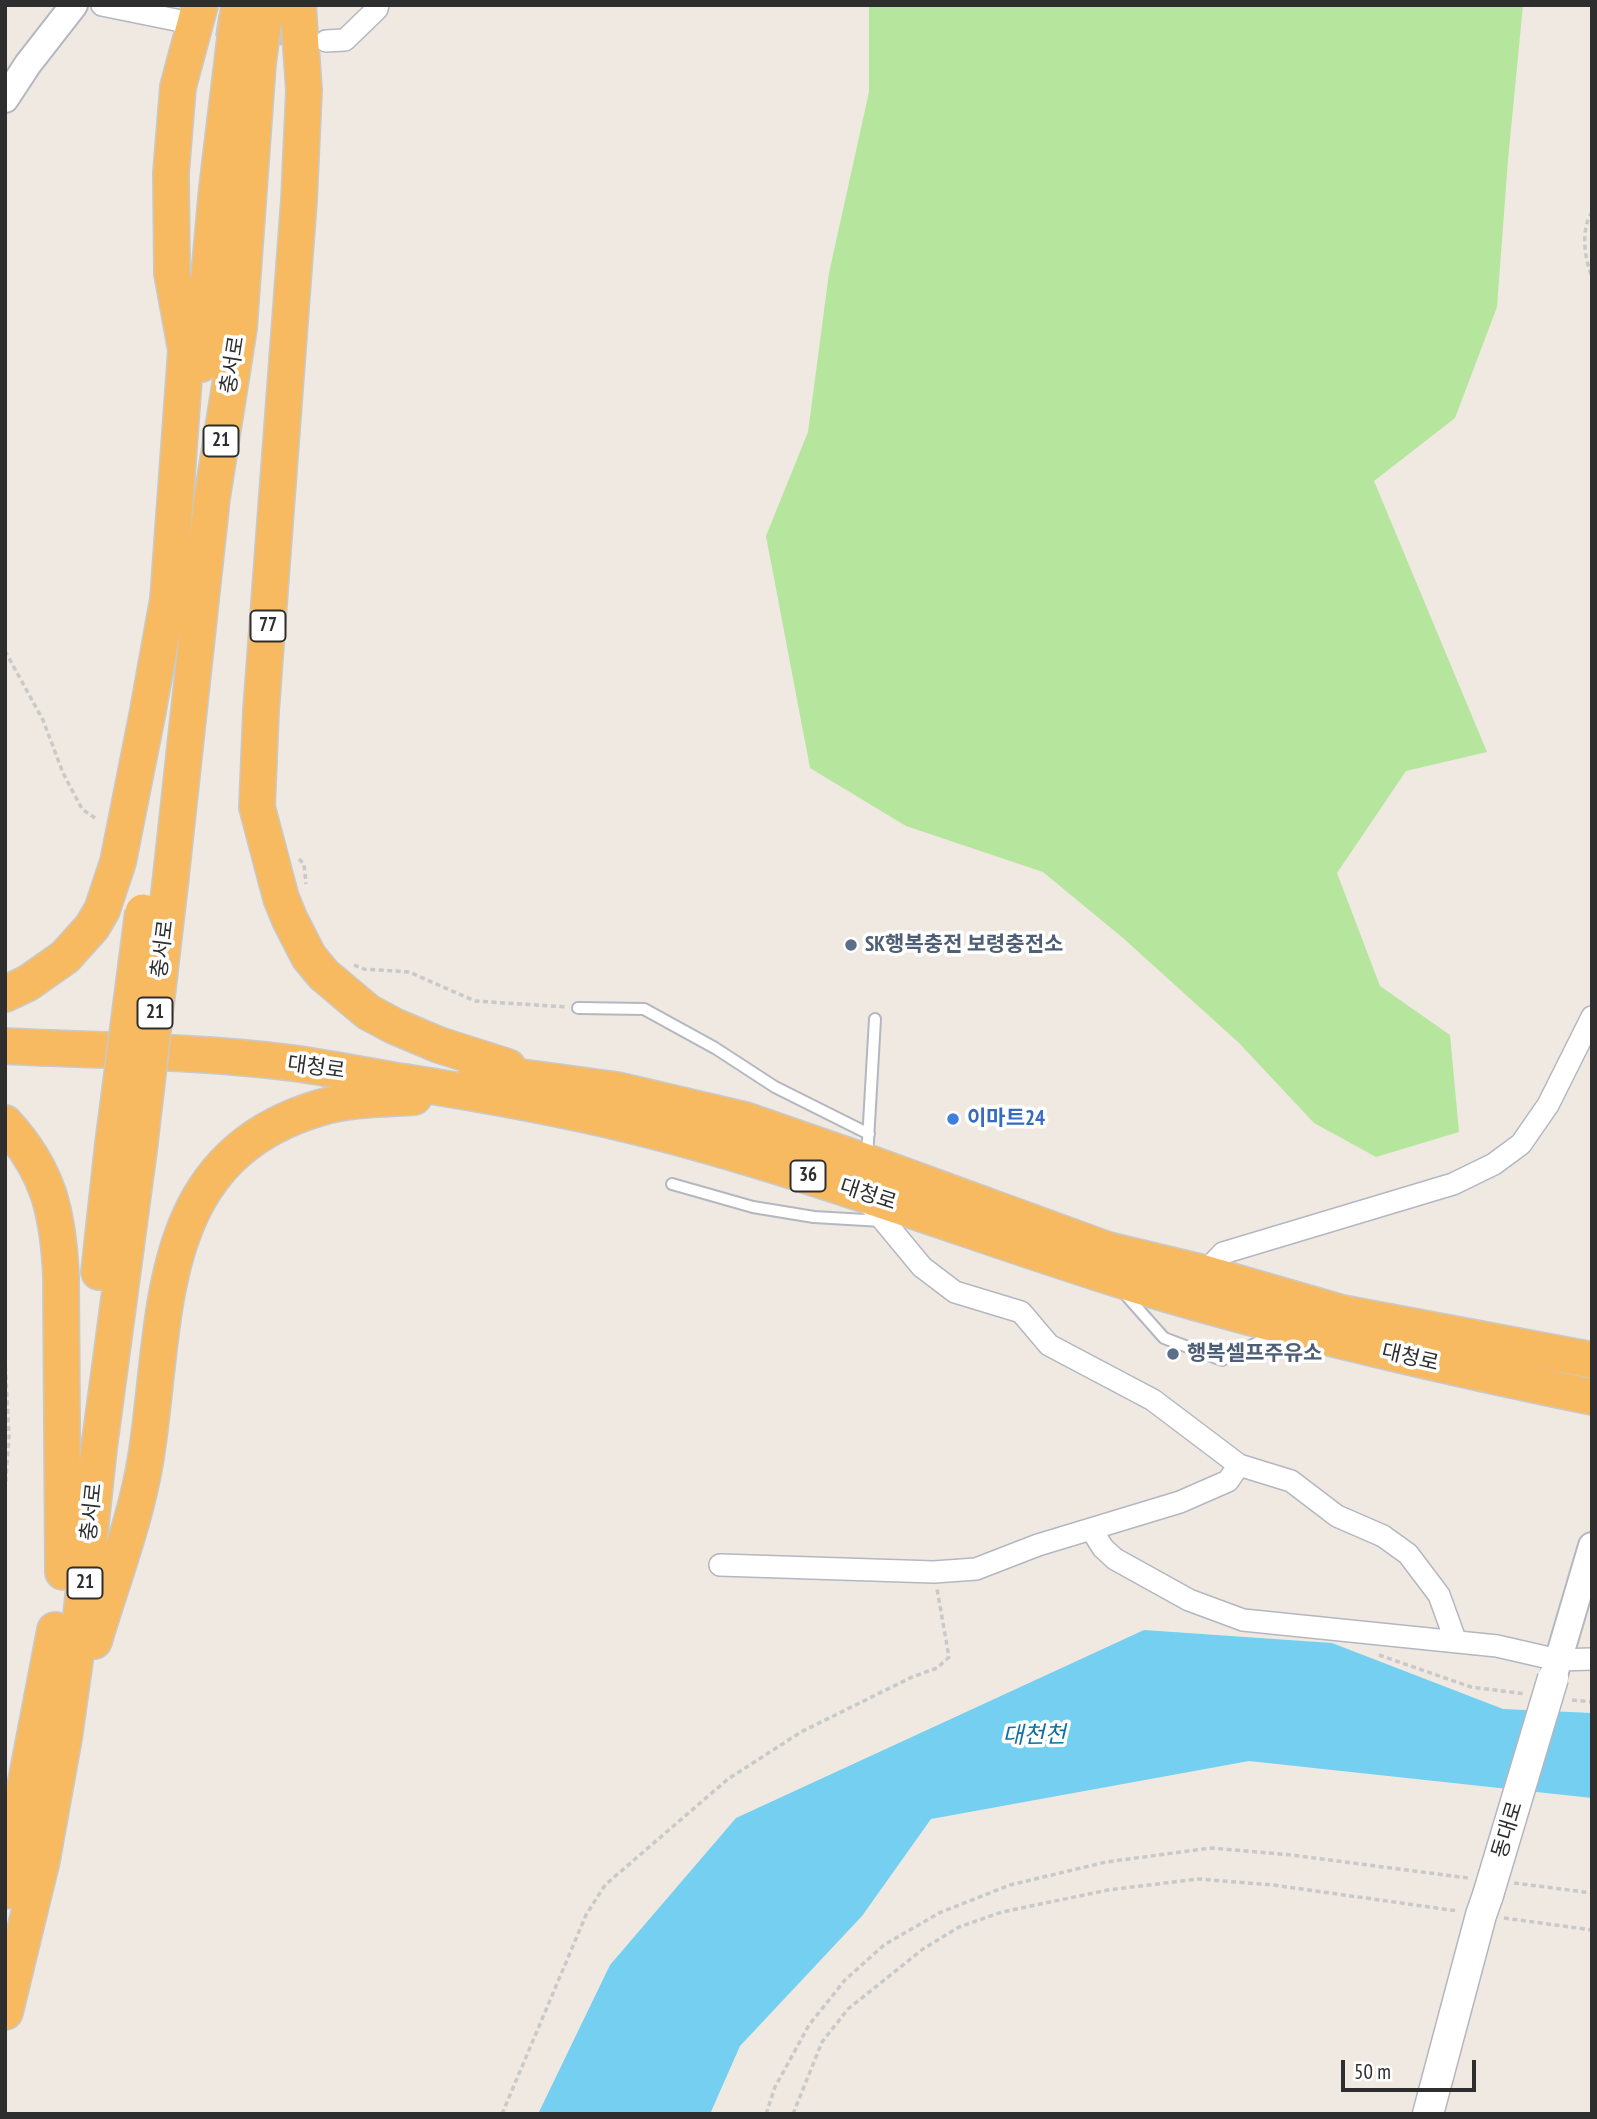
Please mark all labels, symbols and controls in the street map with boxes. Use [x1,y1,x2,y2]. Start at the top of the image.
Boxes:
street label: 충서로 [216,334,250,396]
road number: 21 [204,426,238,456]
road number: 77 [250,610,286,642]
street label: 충서로 [147,919,179,979]
place label: SK행복충전 보령충전소 [865,932,1063,958]
marker: SK행복충전 보령충전소 [843,937,859,953]
road number: 21 [138,998,172,1028]
street label: 대청로 [286,1051,346,1085]
place label: 이마트24 [967,1106,1045,1132]
marker: 이마트24 [945,1111,961,1127]
road number: 36 [790,1160,826,1192]
street label: 대청로 [837,1174,899,1216]
street label: 대청로 [1379,1339,1441,1377]
place label: 행복셀프주유소 [1187,1341,1322,1367]
marker: 행복셀프주유소 [1165,1346,1181,1362]
street label: 충서로 [76,1482,108,1542]
road number: 21 [68,1568,102,1598]
water label: 대천천 [1002,1722,1066,1750]
street label: 동대로 [1487,1799,1529,1861]
scale bar [1345,2046,1480,2090]
text: 50 m [1354,2058,1391,2085]

